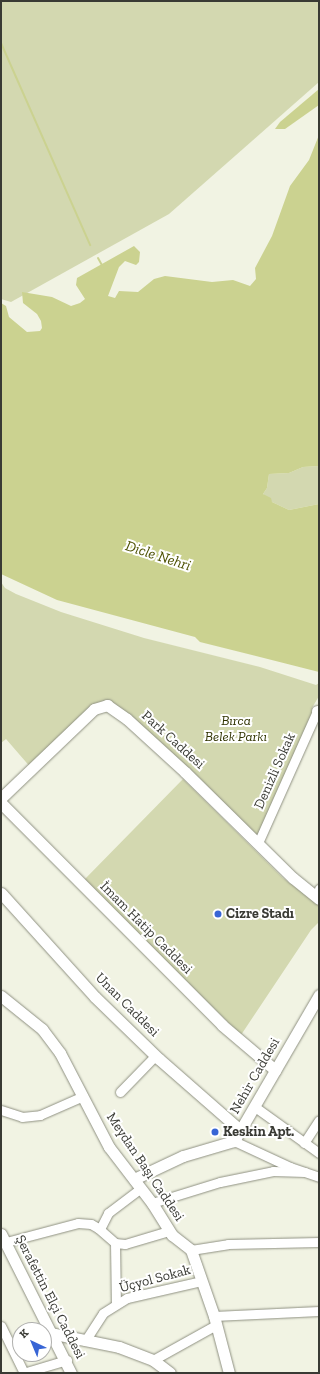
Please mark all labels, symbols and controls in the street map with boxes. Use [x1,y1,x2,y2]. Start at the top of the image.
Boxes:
water label: Dicle Nehri [123,537,193,575]
street label: Park Caddesi [138,707,208,773]
park label: Bırca Belek Parkı [205,713,267,746]
street label: Denizli Sokak [251,730,299,812]
street label: İmam Hatip Caddesi [96,878,196,978]
place label: Cizre Stadı [226,906,294,922]
marker: Cizre Stadı [213,909,223,919]
street label: Unan Caddesi [92,970,162,1040]
street label: Nehir Caddesi [226,1035,284,1117]
street label: Meydan Başı Caddesi [102,1110,188,1224]
place label: Keskin Apt. [223,1124,295,1140]
marker: Keskin Apt. [210,1127,220,1137]
street label: Şerafettin Elçi Caddesi [12,1232,88,1362]
street label: Üçyol Sokak [118,1261,192,1297]
north arrow [12,1322,52,1362]
text: K [17,1326,31,1341]

